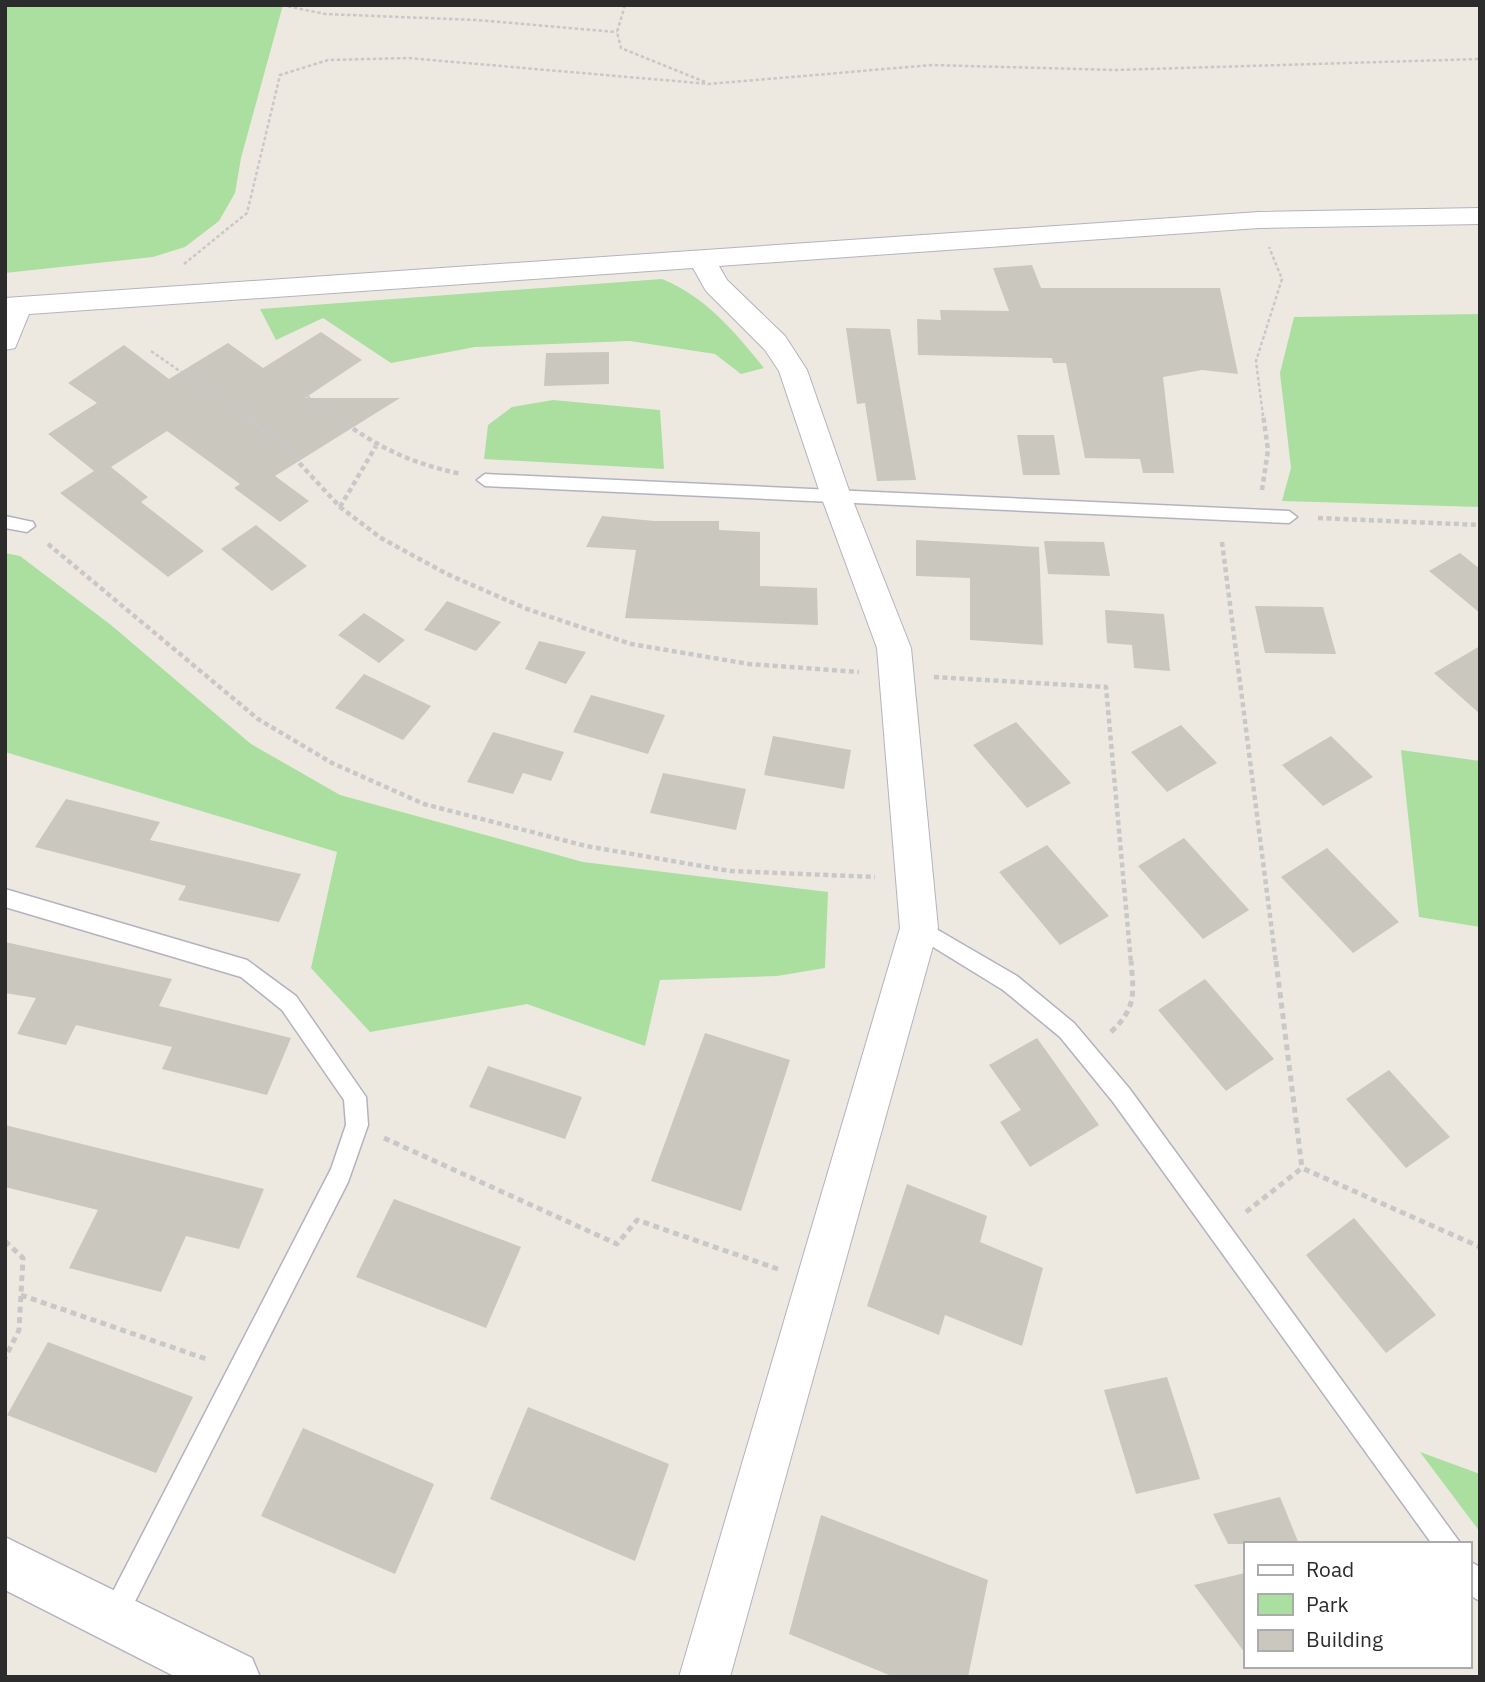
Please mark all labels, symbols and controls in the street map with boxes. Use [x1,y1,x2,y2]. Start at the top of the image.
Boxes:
legend [1244,1542,1471,1668]
text: Road [1306,1555,1354,1583]
text: Park [1306,1590,1349,1618]
text: Building [1306,1625,1383,1653]

